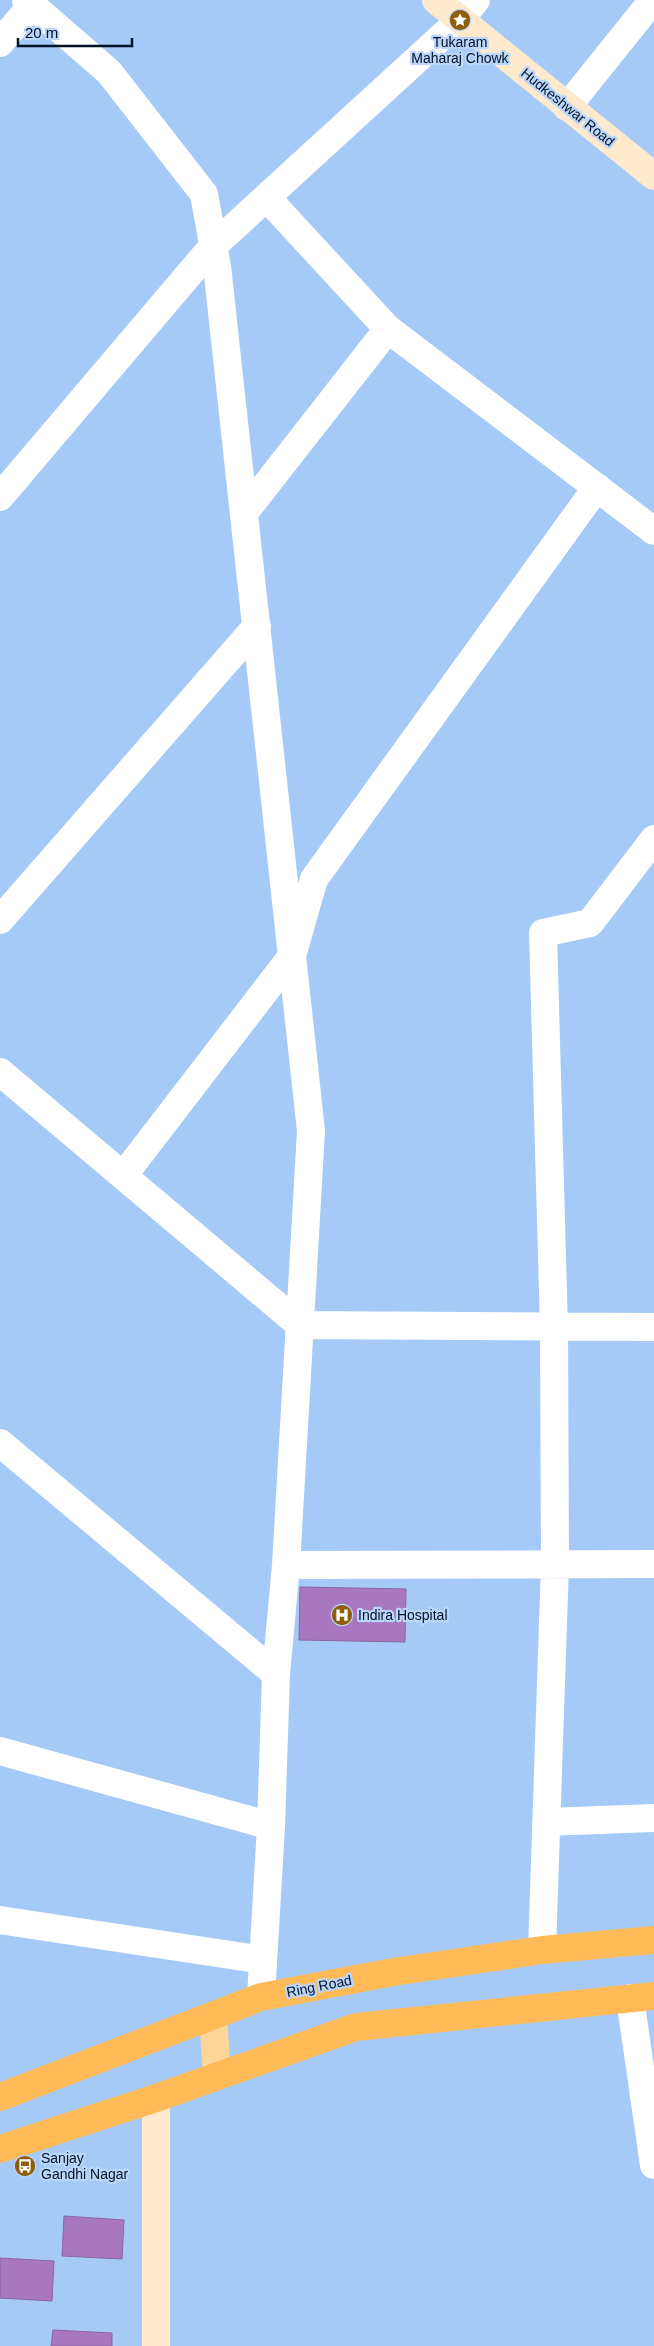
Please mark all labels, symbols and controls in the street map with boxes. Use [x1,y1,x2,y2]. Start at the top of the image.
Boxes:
place icon: Tukaram Maharaj Chowk [448,8,472,32]
scale bar [18,15,131,47]
text: 20 m [25,24,58,41]
place label: Tukaram Maharaj Chowk [411,34,510,66]
street label: Hudkeshwar Road [518,65,618,149]
hospital icon: Indira Hospital [330,1603,354,1627]
place label: Indira Hospital [358,1607,448,1623]
street label: Ring Road [285,1972,353,2000]
place label: Sanjay Gandhi Nagar [41,2150,129,2182]
bus stop icon: Sanjay Gandhi Nagar [13,2154,37,2178]

